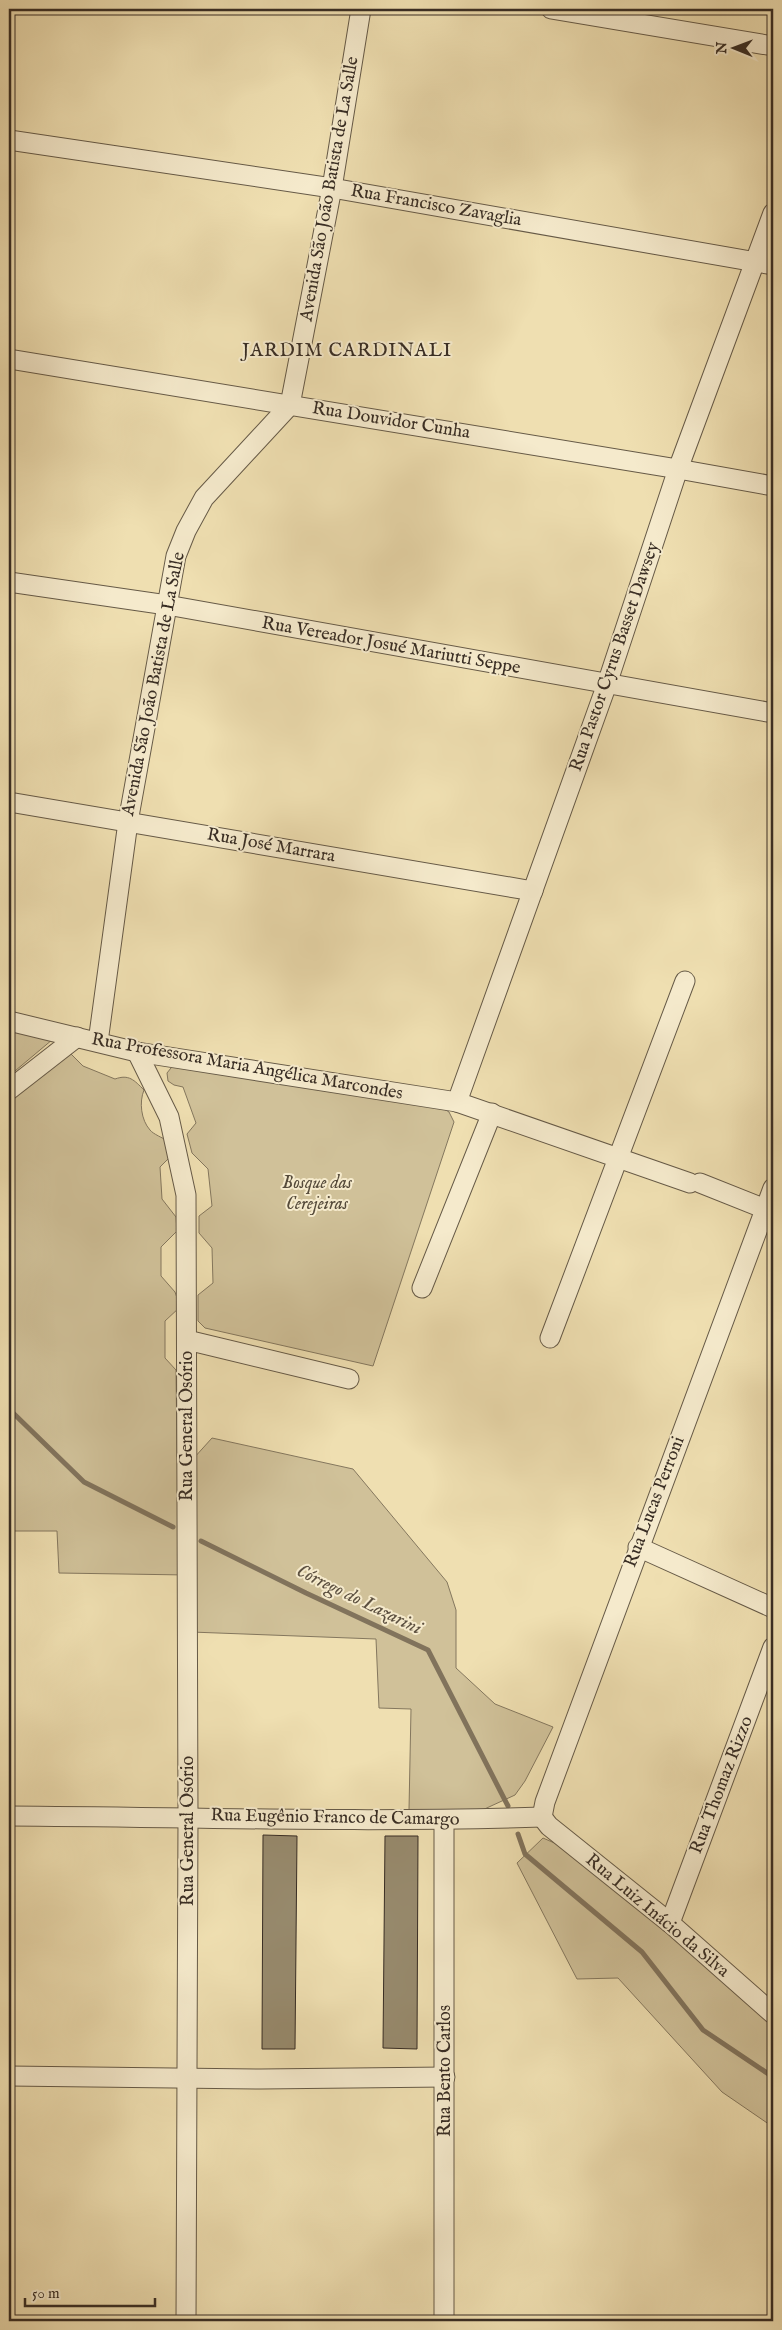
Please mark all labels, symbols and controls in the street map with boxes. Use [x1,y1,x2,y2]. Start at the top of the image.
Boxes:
north arrow [710,22,760,72]
text: N [713,42,731,55]
street label: Avenida São João Batista de La Salle [295,55,365,324]
street label: Rua Francisco Zavaglia [349,180,524,232]
district label: JARDIM CARDINALI [240,339,452,363]
street label: Rua Douvidor Cunha [310,397,472,445]
street label: Rua Pastor Cyrus Basset Dawsey [565,539,665,775]
street label: Avenida São João Batista de La Salle [117,550,191,819]
street label: Rua Vereador Josué Mariutti Seppe [260,612,522,680]
street label: Rua José Marrara [205,823,337,869]
street label: Rua Professora Maria Angélica Marcondes [89,1028,405,1106]
park label: Bosque das Cerejeiras [282,1172,353,1216]
street label: Rua General Osório [176,1351,199,1501]
street label: Rua Lucas Perroni [619,1433,691,1571]
water label: Córrego do Lazarini [292,1559,427,1641]
street label: Rua Thomaz Rizzo [685,1713,759,1857]
street label: Rua General Osório [177,1756,200,1906]
street label: Rua Eugênio Franco de Camargo [210,1804,460,1832]
street label: Rua Luiz Inácio da Silva [580,1849,734,1983]
street label: Rua Bento Carlos [434,2005,457,2137]
scale bar [25,2275,155,2307]
text: 50 m [32,2284,60,2303]

